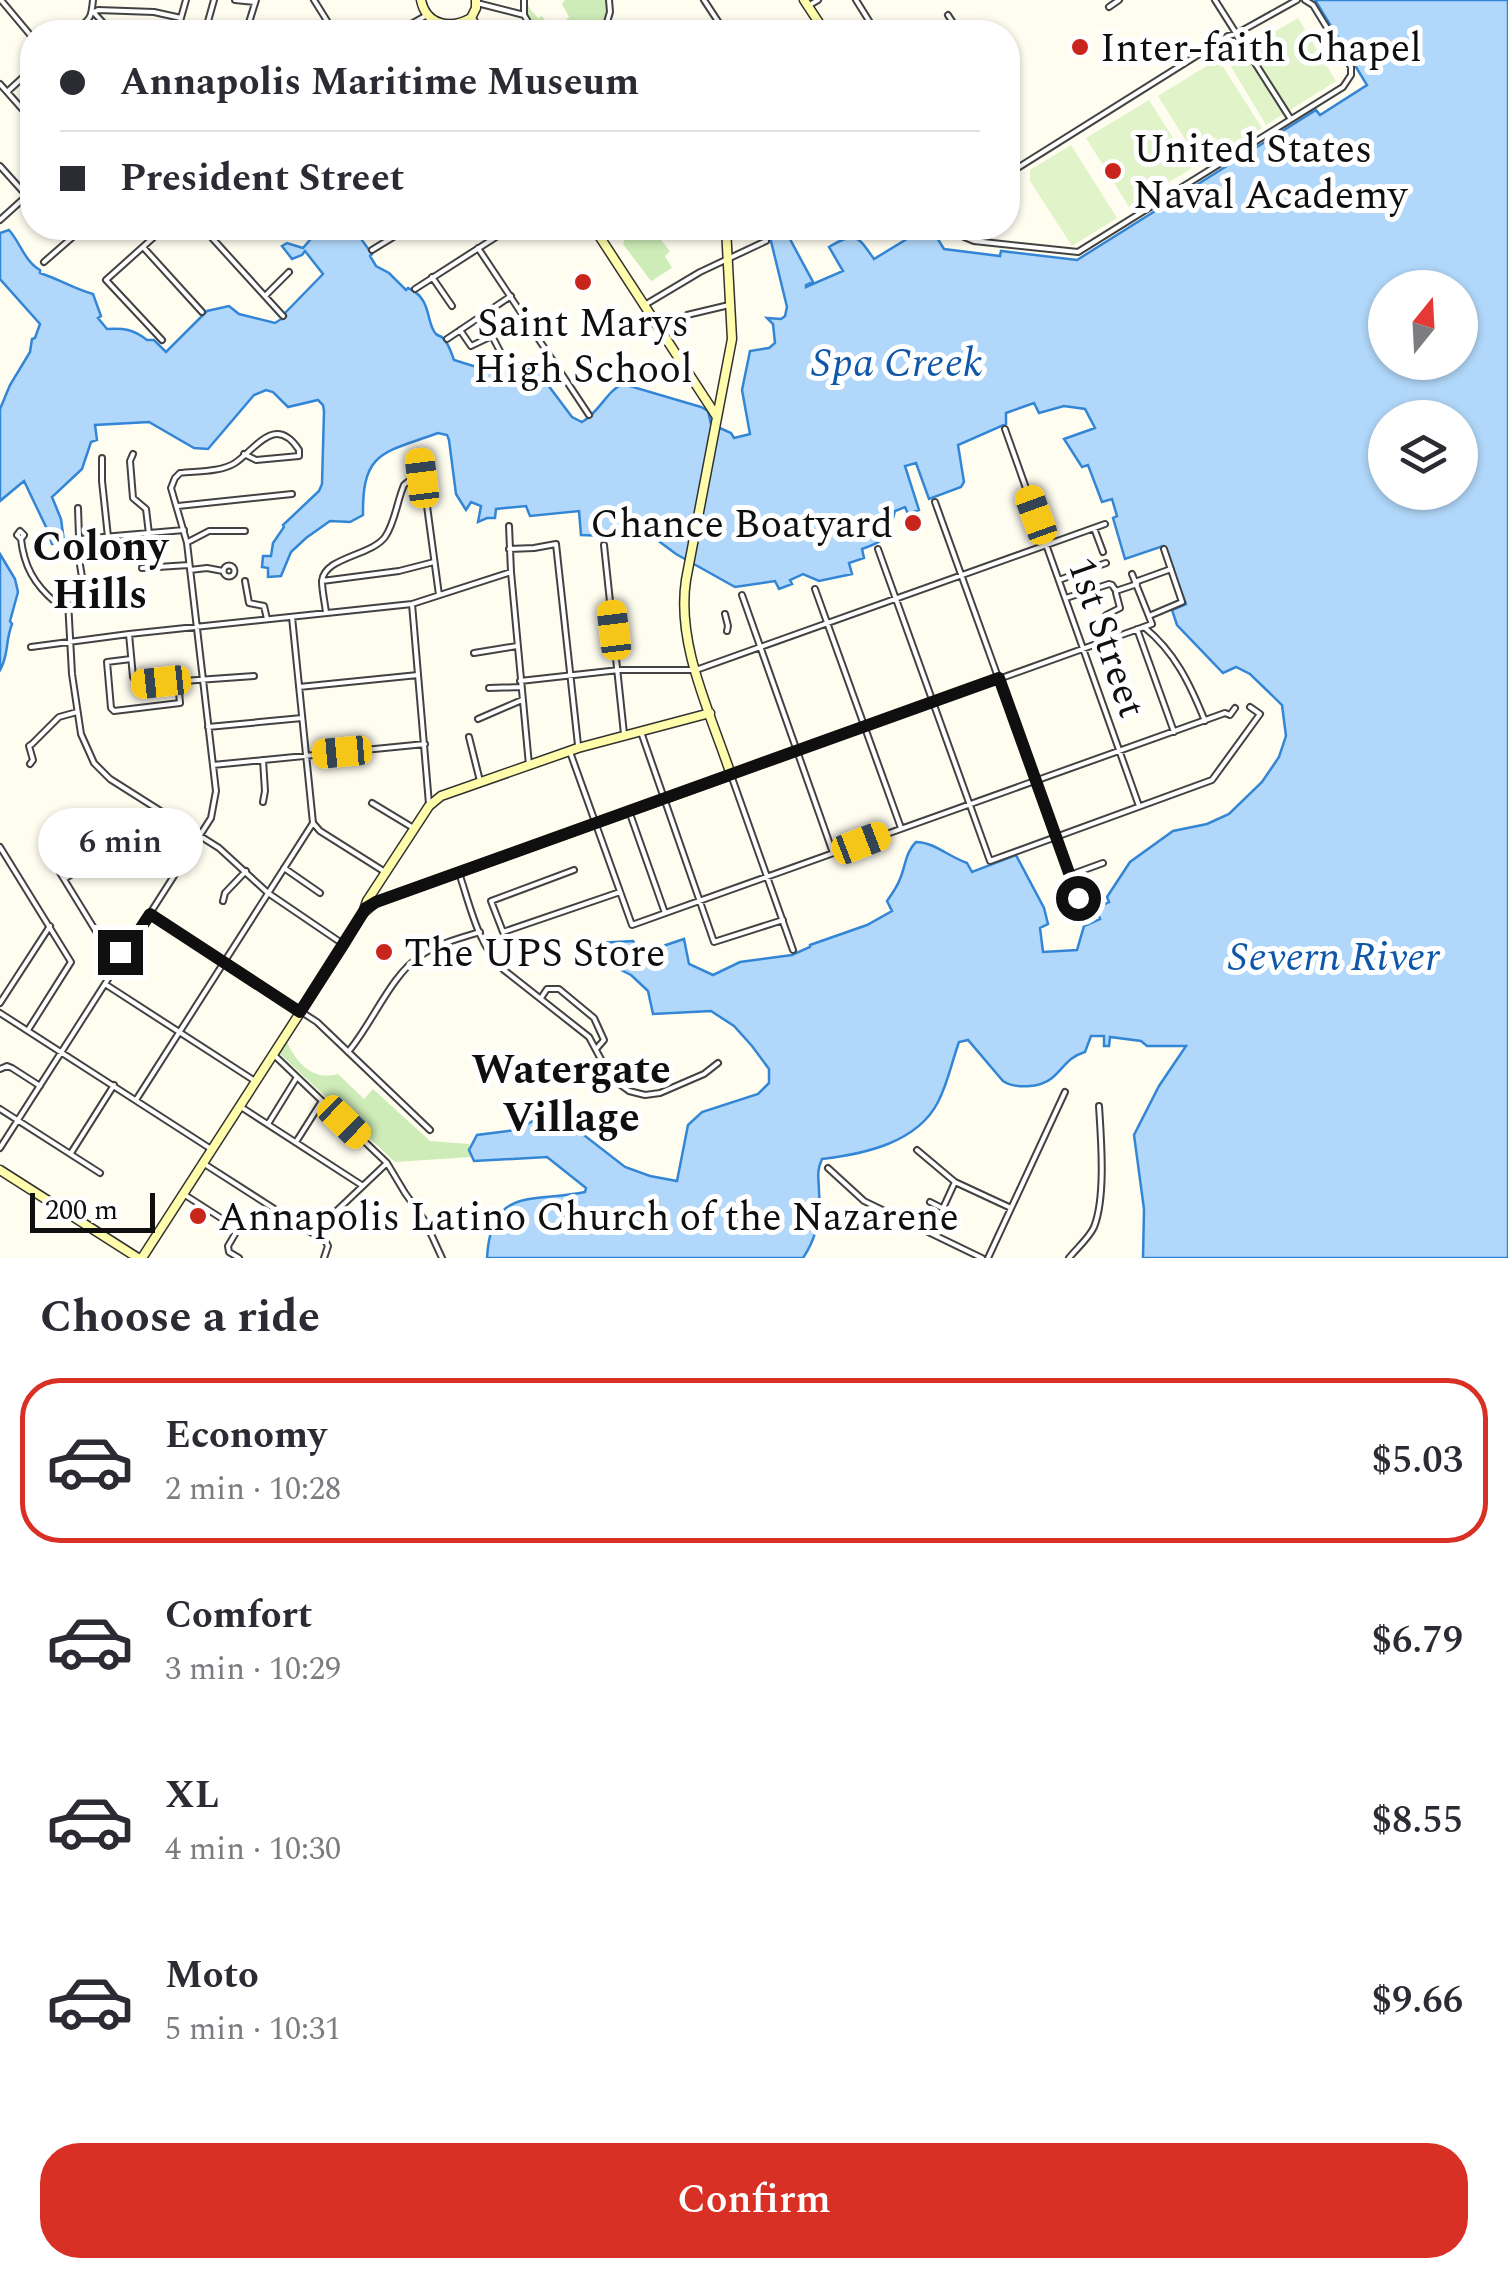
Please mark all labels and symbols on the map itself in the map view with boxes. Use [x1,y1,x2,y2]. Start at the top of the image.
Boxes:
place label: Inter-faith Chapel [1100,19,1422,80]
marker: Inter-faith Chapel [1069,36,1091,58]
place label: United States Naval Academy [1133,120,1409,227]
marker: United States Naval Academy [1102,160,1124,182]
north arrow [1368,270,1478,380]
marker: Saint Marys High School [572,271,594,293]
place label: Saint Marys High School [473,294,693,401]
water label: Spa Creek [811,332,983,395]
car [403,446,441,510]
car [1012,482,1060,548]
place label: Chance Boatyard [590,495,893,556]
marker: Chance Boatyard [902,512,924,534]
district label: Colony Hills [32,516,170,627]
street label: 1st Street [1050,549,1161,726]
car [595,598,633,662]
car [130,664,192,700]
car [311,734,373,770]
callout: 6 min [38,807,202,877]
car [828,818,894,868]
route start [1056,876,1101,921]
place label: The UPS Store [404,924,665,985]
water label: Severn River [1228,926,1440,989]
route end [98,930,143,975]
marker: The UPS Store [373,941,395,963]
district label: Watergate Village [471,1039,671,1150]
car [312,1090,376,1154]
scale bar [30,1188,155,1232]
place label: Annapolis Latino Church of the Nazarene [218,1188,959,1249]
marker: Annapolis Latino Church of the Nazarene [187,1205,209,1227]

